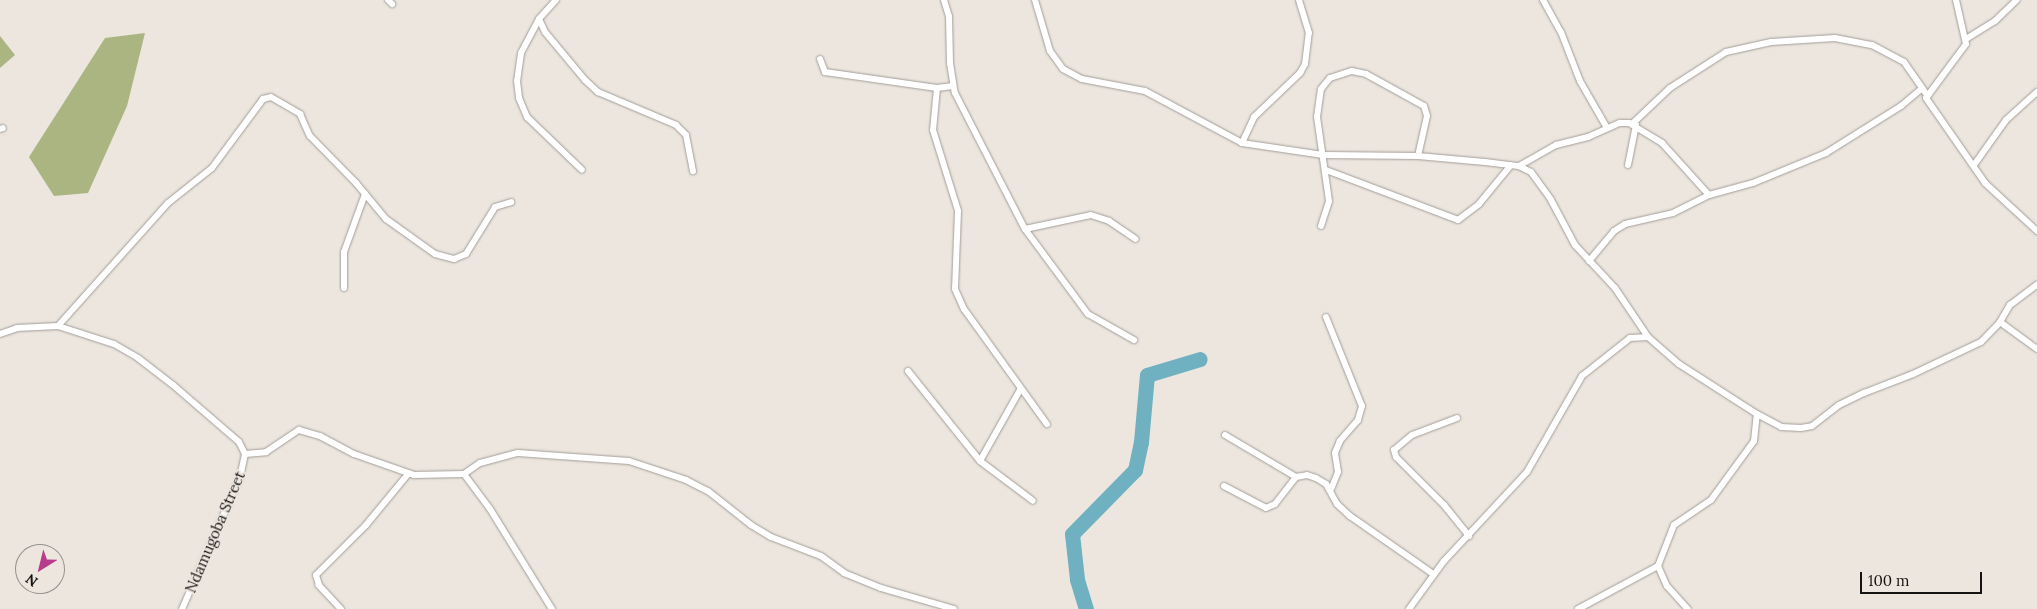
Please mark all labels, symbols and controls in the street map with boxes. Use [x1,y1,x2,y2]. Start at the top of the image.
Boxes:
street label: Ndamugoba Street [181,469,249,595]
north arrow [15,544,65,594]
scale bar [1862,562,1984,594]
text: N [22,570,41,591]
text: 100 m [1868,571,1909,590]

